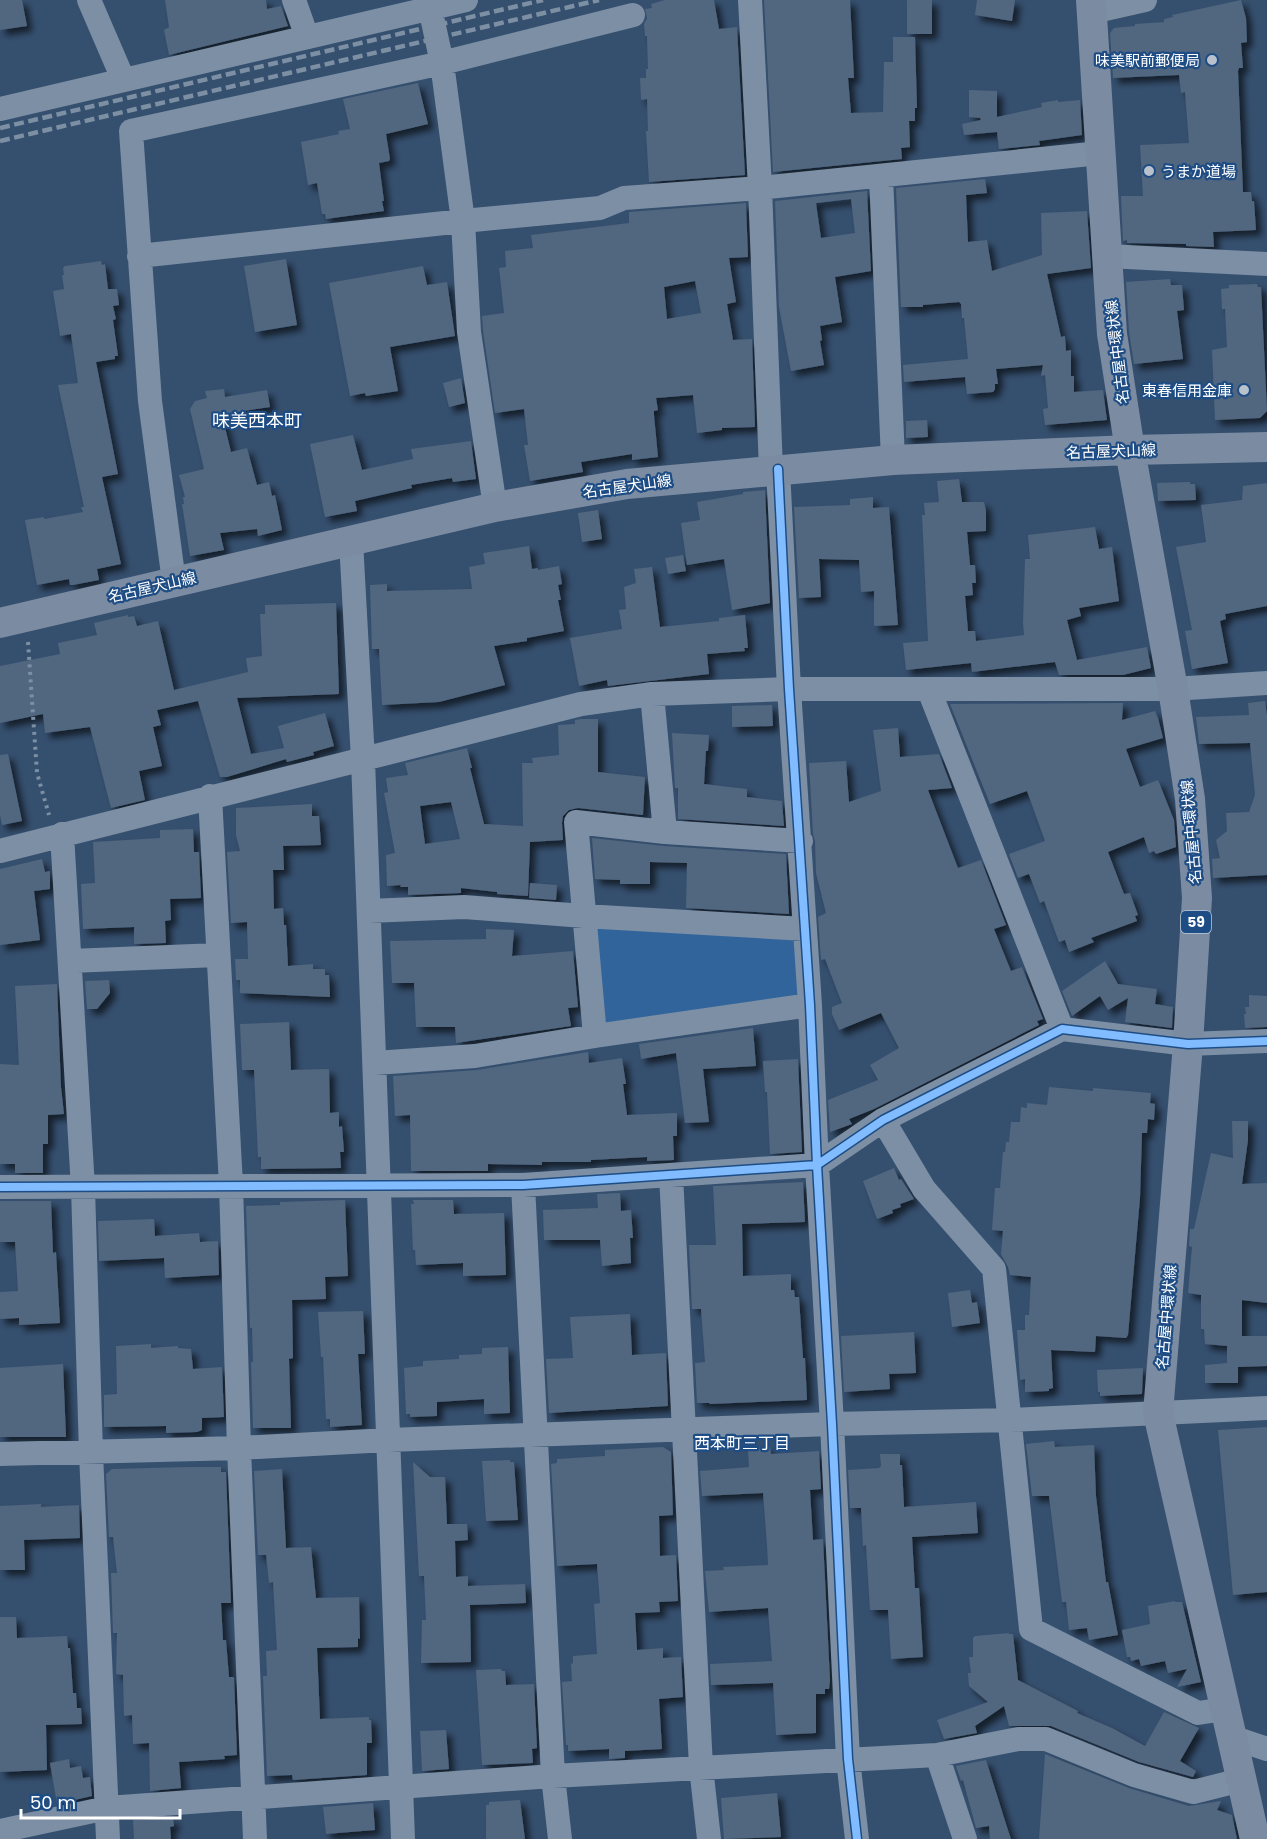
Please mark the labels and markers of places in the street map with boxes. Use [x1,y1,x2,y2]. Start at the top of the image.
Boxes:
place label: 味美駅前郵便局 [1095,50,1200,71]
marker: 味美駅前郵便局 [1205,53,1219,67]
place label: うまか道場 [1161,161,1236,182]
marker: うまか道場 [1142,164,1156,178]
place label: 東春信用金庫 [1142,380,1232,401]
marker: 東春信用金庫 [1237,383,1251,397]

